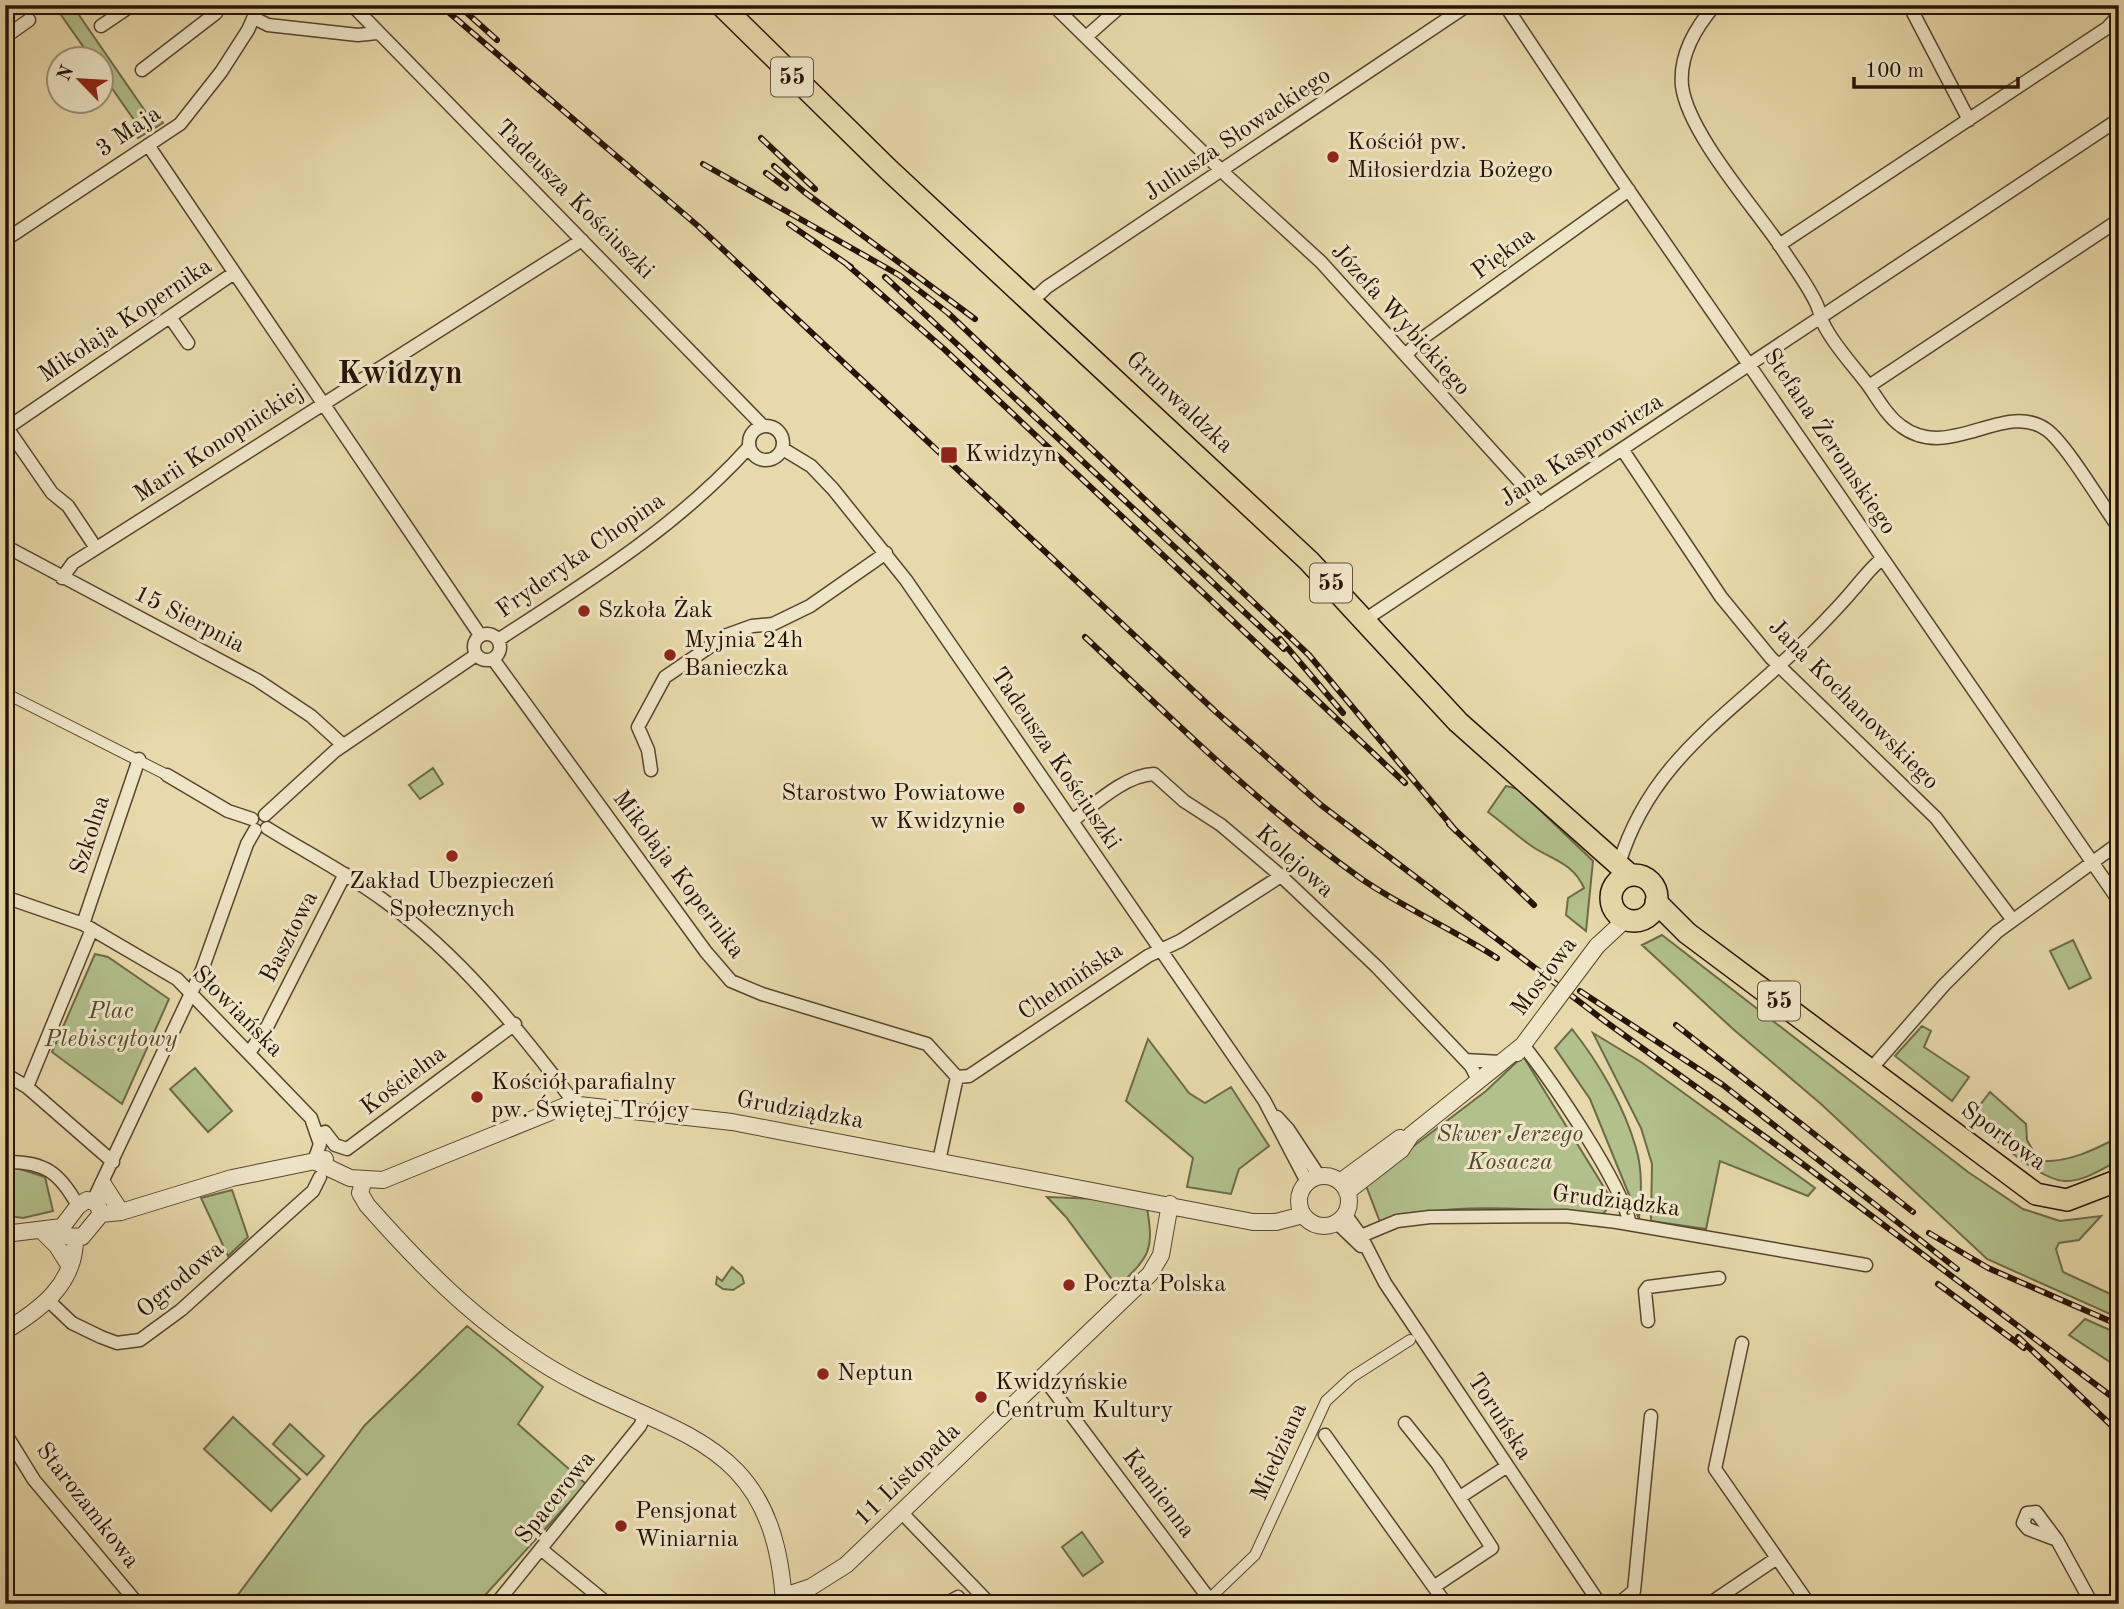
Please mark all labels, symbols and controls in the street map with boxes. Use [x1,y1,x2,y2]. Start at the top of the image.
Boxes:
north arrow [46,46,116,116]
scale bar [1854,46,2019,90]
road number: 55 [771,58,813,96]
text: 100 m [1865,61,1924,82]
text: N [55,63,79,84]
street label: Juliusza Słowackiego [1140,64,1336,206]
street label: 3 Maja [92,102,166,162]
street label: Tadeusza Kościuszki [490,116,658,284]
place label: Kościół pw. Miłosierdzia Bożego [1347,131,1553,183]
marker: Kościół pw. Miłosierdzia Bożego [1325,149,1341,165]
street label: Piękna [1468,223,1540,285]
street label: Józefa Wybickiego [1326,239,1474,401]
street label: Mikołaja Kopernika [35,254,217,388]
street label: Stefana Żeromskiego [1758,343,1903,539]
street label: Grunwaldzka [1121,348,1237,458]
district label: Kwidzyn [337,359,463,391]
street label: Marii Konopnickiej [130,380,308,508]
street label: Jana Kasprowicza [1496,390,1668,512]
place label: Kwidzyn [965,443,1057,467]
marker: Kwidzyn [939,445,959,465]
street label: Fryderyka Chopina [492,489,670,623]
road number: 55 [1310,564,1352,603]
street label: 15 Sierpnia [130,582,248,658]
place label: Szkoła Żak [598,596,713,623]
marker: Szkoła Żak [576,603,592,619]
street label: Jana Kochanowskiego [1763,615,1943,795]
place label: Myjnia 24h Banieczka [684,629,803,681]
marker: Myjnia 24h Banieczka [662,647,678,663]
street label: Tadeusza Kościuszki [985,664,1125,854]
place label: Starostwo Powiatowe w Kwidzynie [781,782,1005,834]
street label: Mikołaja Kopernika [607,787,749,963]
street label: Szkolna [67,793,115,877]
marker: Starostwo Powiatowe w Kwidzynie [1011,800,1027,816]
street label: Kolejowa [1250,821,1338,903]
marker: Zakład Ubezpieczeń Społecznych [444,848,460,864]
place label: Zakład Ubezpieczeń Społecznych [349,870,555,922]
street label: Basztowa [257,887,323,987]
street label: Mostowa [1508,933,1582,1021]
street label: Chełmińska [1015,938,1128,1026]
street label: Słowiańska [187,962,287,1062]
road number: 55 [1758,982,1800,1020]
park label: Plac Plebiscytowy [44,1000,178,1052]
street label: Kościelna [357,1041,451,1121]
place label: Kościół parafialny pw. Świętej Trójcy [491,1071,690,1123]
street label: Grudziądzka [734,1088,866,1134]
marker: Kościół parafialny pw. Świętej Trójcy [469,1089,485,1105]
street label: Sportowa [1956,1098,2050,1176]
park label: Skwer Jerzego Kosacza [1437,1123,1583,1175]
street label: Grudziądzka [1551,1182,1682,1222]
street label: Ogrodowa [133,1237,229,1323]
place label: Poczta Polska [1083,1273,1226,1297]
marker: Poczta Polska [1061,1277,1077,1293]
place label: Neptun [837,1362,913,1386]
marker: Neptun [815,1366,831,1382]
street label: Toruńska [1462,1369,1536,1465]
place label: Kwidzyńskie Centrum Kultury [995,1371,1173,1423]
marker: Kwidzyńskie Centrum Kultury [973,1389,989,1405]
street label: Miedziana [1248,1400,1312,1504]
street label: 11 Listopada [851,1419,966,1531]
street label: Starozamkowa [31,1439,143,1573]
street label: Kamienna [1117,1445,1199,1543]
street label: Spacerowa [512,1447,601,1549]
place label: Pensjonat Winiarnia [635,1500,739,1552]
marker: Pensjonat Winiarnia [613,1518,629,1534]

